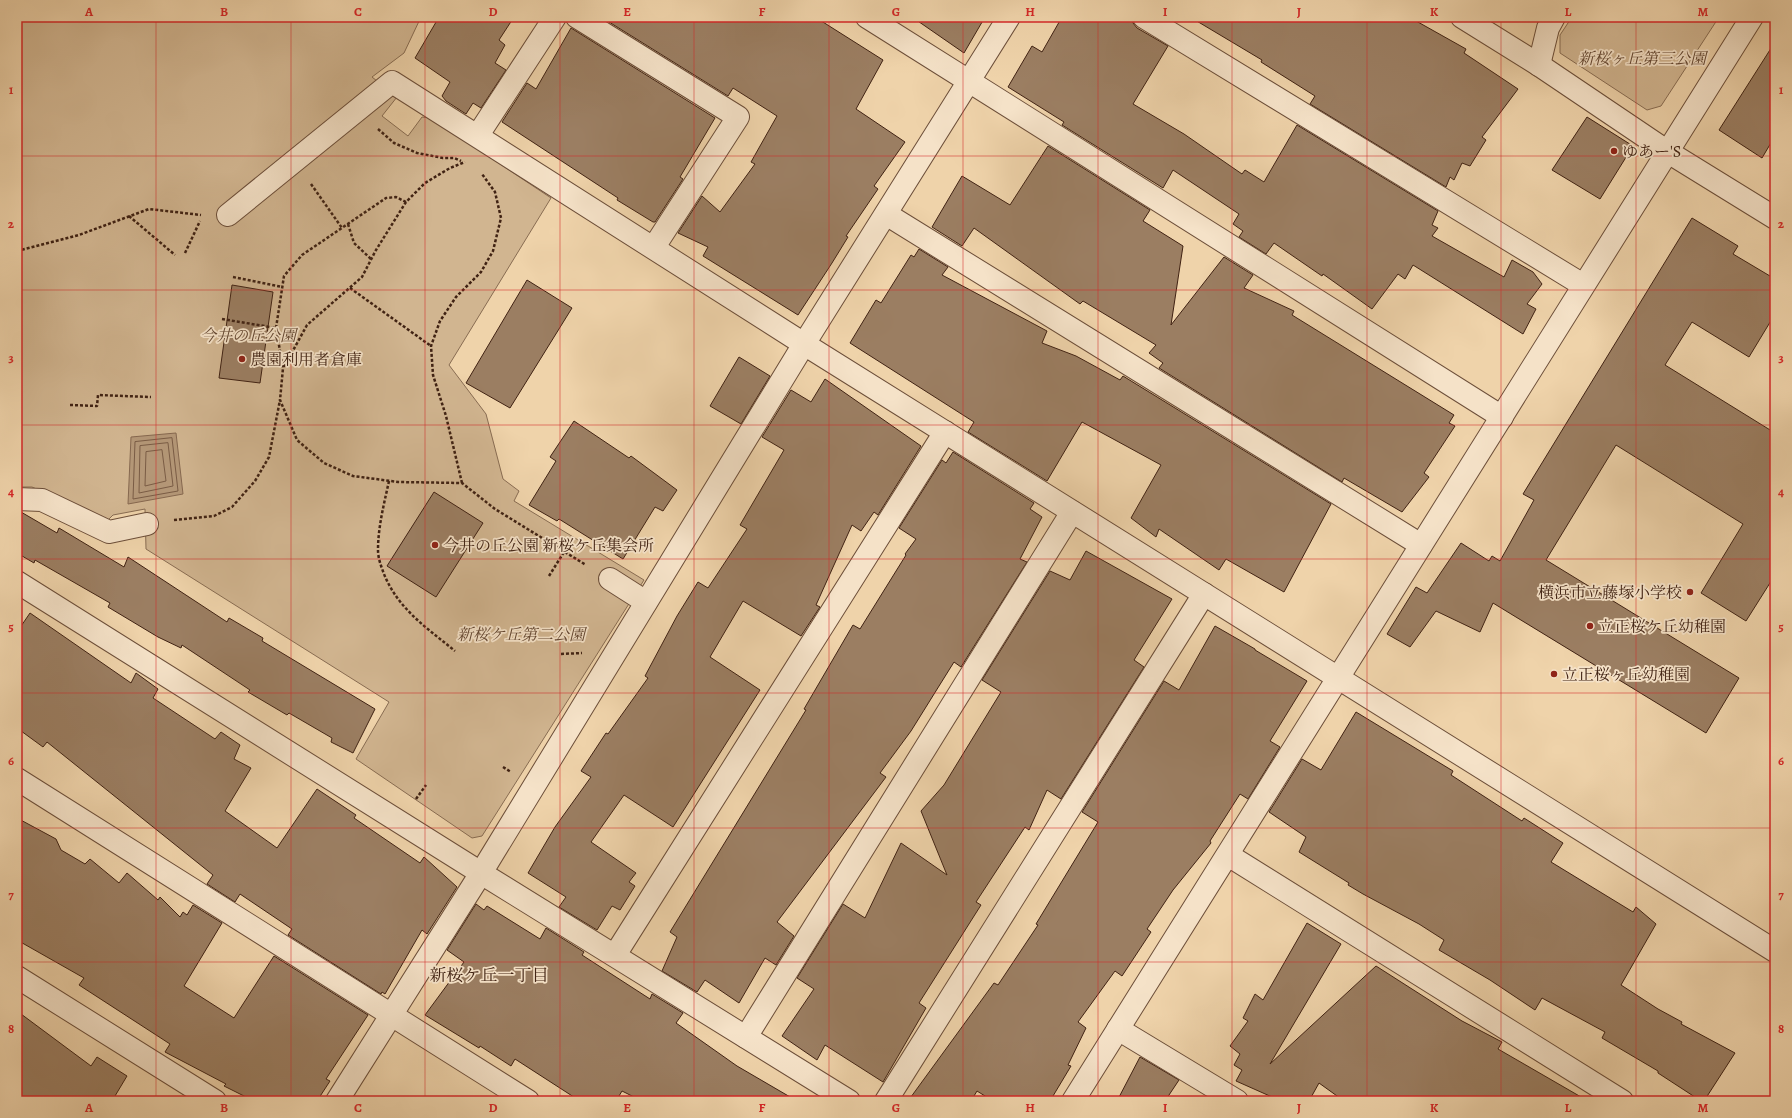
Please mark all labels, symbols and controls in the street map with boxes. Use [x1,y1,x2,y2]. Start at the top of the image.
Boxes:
text: A [84,3,94,20]
text: B [220,3,228,20]
text: C [354,3,362,20]
text: D [488,3,498,20]
text: E [623,3,631,20]
text: F [759,3,766,20]
text: G [892,3,900,20]
text: H [1025,3,1035,20]
text: I [1163,3,1168,20]
text: J [1297,3,1301,20]
text: K [1430,3,1439,20]
text: L [1565,3,1572,20]
text: M [1698,3,1709,20]
park label: 新桜ヶ丘第三公園 [1578,48,1709,70]
text: 1 [9,81,14,98]
text: 1 [1779,81,1784,98]
place label: ゆあー'S [1622,141,1681,163]
marker: ゆあー'S [1609,146,1619,156]
text: 2 [8,215,15,232]
text: 2 [1778,215,1785,232]
park label: 今井の丘公園 [200,325,299,347]
text: 3 [8,349,14,366]
place label: 農園利用者倉庫 [250,349,362,371]
text: 3 [1778,349,1784,366]
marker: 農園利用者倉庫 [237,354,247,364]
text: 4 [8,483,14,500]
text: 4 [1778,483,1784,500]
place label: 今井の丘公園 新桜ケ丘集会所 [443,535,654,557]
marker: 今井の丘公園 新桜ケ丘集会所 [430,540,440,550]
place label: 横浜市立藤塚小学校 [1538,582,1682,604]
marker: 横浜市立藤塚小学校 [1685,587,1695,597]
place label: 立正桜ケ丘幼稚園 [1598,616,1726,638]
text: 5 [8,618,14,635]
text: 5 [1778,618,1784,635]
marker: 立正桜ケ丘幼稚園 [1585,621,1595,631]
park label: 新桜ケ丘第二公園 [457,624,588,646]
place label: 立正桜ヶ丘幼稚園 [1562,664,1690,686]
marker: 立正桜ヶ丘幼稚園 [1549,669,1559,679]
text: 6 [8,752,14,769]
text: 6 [1778,752,1784,769]
text: 7 [8,886,14,903]
text: 7 [1778,886,1784,903]
district label: 新桜ケ丘一丁目 [430,964,549,987]
text: 8 [8,1020,14,1037]
text: 8 [1778,1020,1784,1037]
text: A [84,1099,94,1116]
text: B [220,1099,228,1116]
text: C [354,1099,362,1116]
text: D [488,1099,498,1116]
text: E [623,1099,631,1116]
text: F [759,1099,766,1116]
text: G [892,1099,900,1116]
text: H [1025,1099,1035,1116]
text: I [1163,1099,1168,1116]
text: J [1297,1099,1301,1116]
text: K [1430,1099,1439,1116]
text: L [1565,1099,1572,1116]
text: M [1698,1099,1709,1116]

